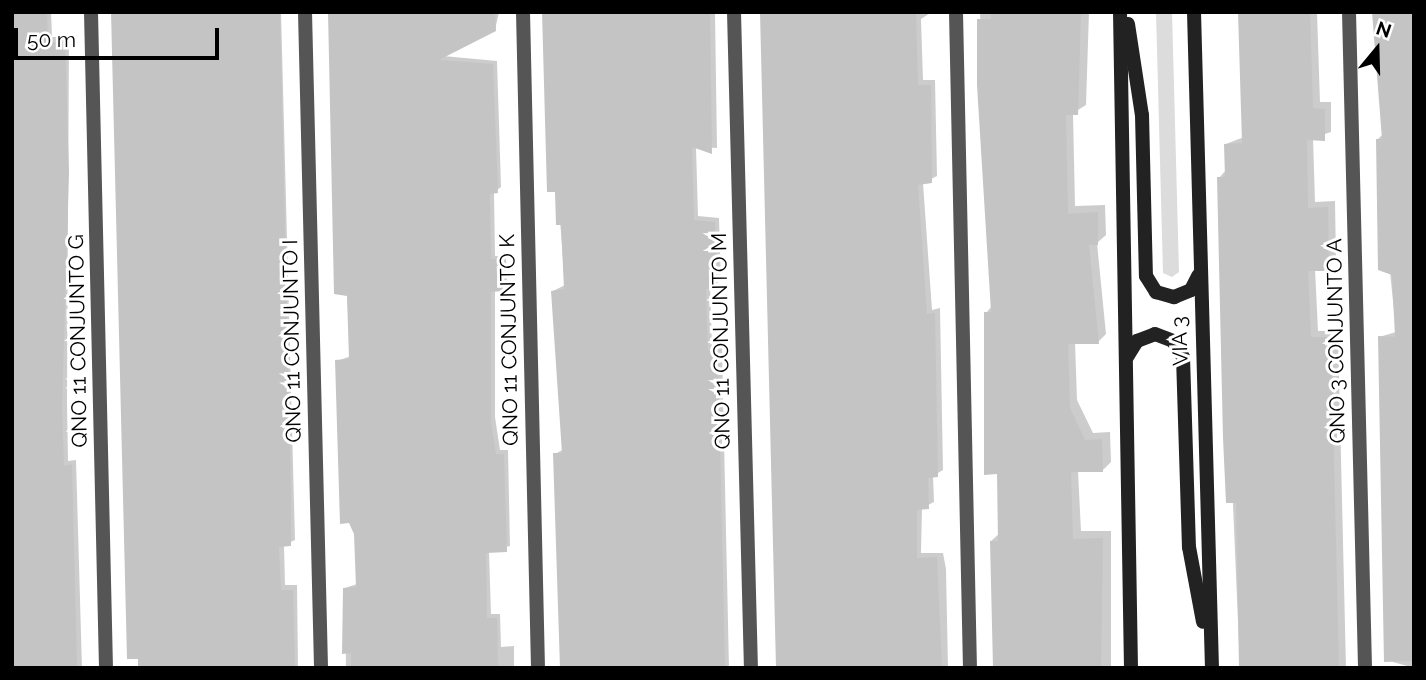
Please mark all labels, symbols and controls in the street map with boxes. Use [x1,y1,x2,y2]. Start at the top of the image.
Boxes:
scale bar [18,14,222,58]
north arrow [1342,14,1412,84]
text: N [1373,16,1394,42]
text: 50 m [27,27,76,52]
street label: QNO 11 CONJUNTO M [707,232,735,450]
street label: QNO 11 CONJUNTO G [64,234,92,448]
street label: QNO 11 CONJUNTO K [495,234,523,446]
street label: QNO 3 CONJUNTO A [1322,238,1350,444]
street label: QNO 11 CONJUNTO I [278,239,306,443]
street label: VIA 3 [1167,315,1193,367]

